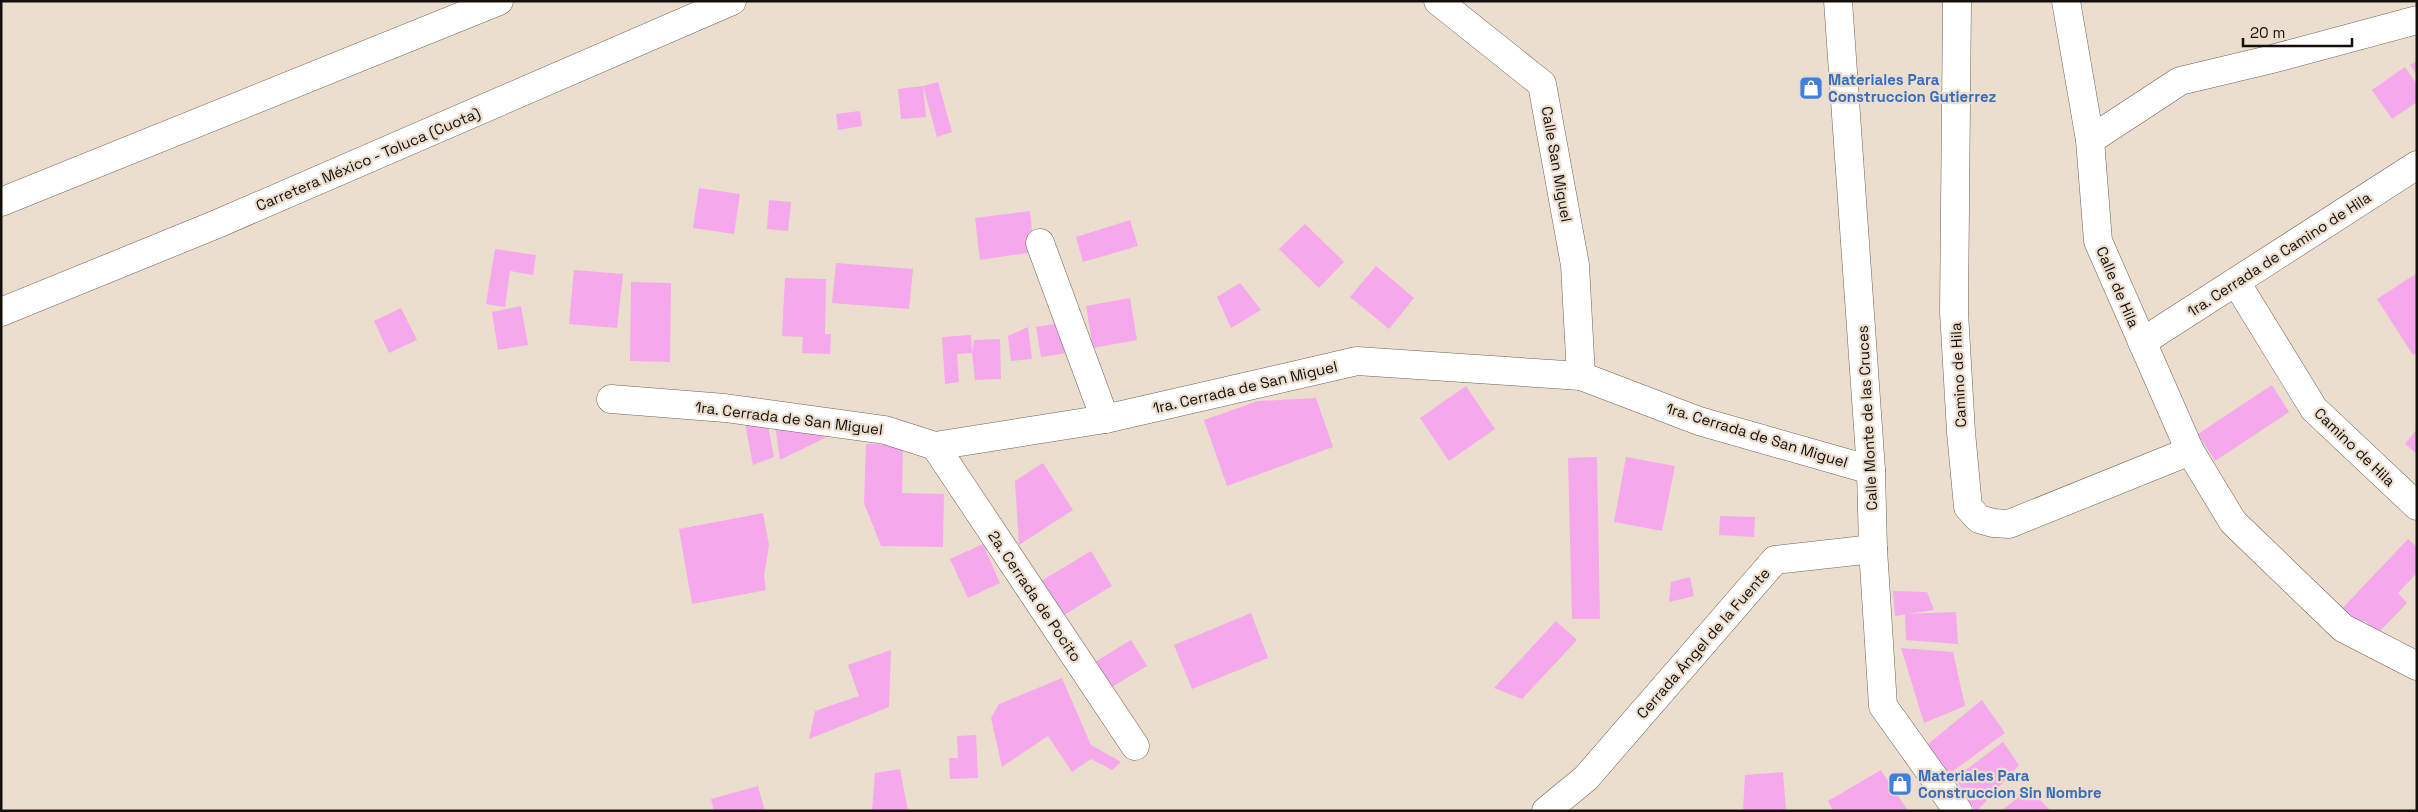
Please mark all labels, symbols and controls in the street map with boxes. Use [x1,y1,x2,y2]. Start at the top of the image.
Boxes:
scale bar [2243,15,2352,47]
text: 20 m [2250,23,2285,42]
place label: Materiales Para Construccion Gutierrez [1828,70,1996,106]
shop icon: Materiales Para Construccion Gutierrez [1798,75,1824,101]
street label: Carretera México - Toluca (Cuota) [253,103,483,216]
street label: Calle San Miguel [1537,105,1577,223]
street label: 1ra. Cerrada de Camino de Hila [2184,187,2375,321]
street label: Calle de Hila [2092,243,2144,331]
street label: Camino de Hila [1946,322,1970,428]
street label: Calle Monte de las Cruces [1853,325,1881,511]
street label: 1ra. Cerrada de San Miguel [1151,357,1339,417]
street label: 1ra. Cerrada de San Miguel [694,397,884,439]
street label: 1ra. Cerrada de San Miguel [1664,398,1850,472]
street label: Camino de Hila [2311,404,2400,491]
street label: 2a. Cerrada de Pocito [984,527,1086,665]
street label: Cerrada Ángel de la Fuente [1632,564,1774,722]
place label: Materiales Para Construccion Sin Nombre [1918,766,2102,802]
shop icon: Materiales Para Construccion Sin Nombre [1887,771,1913,797]

